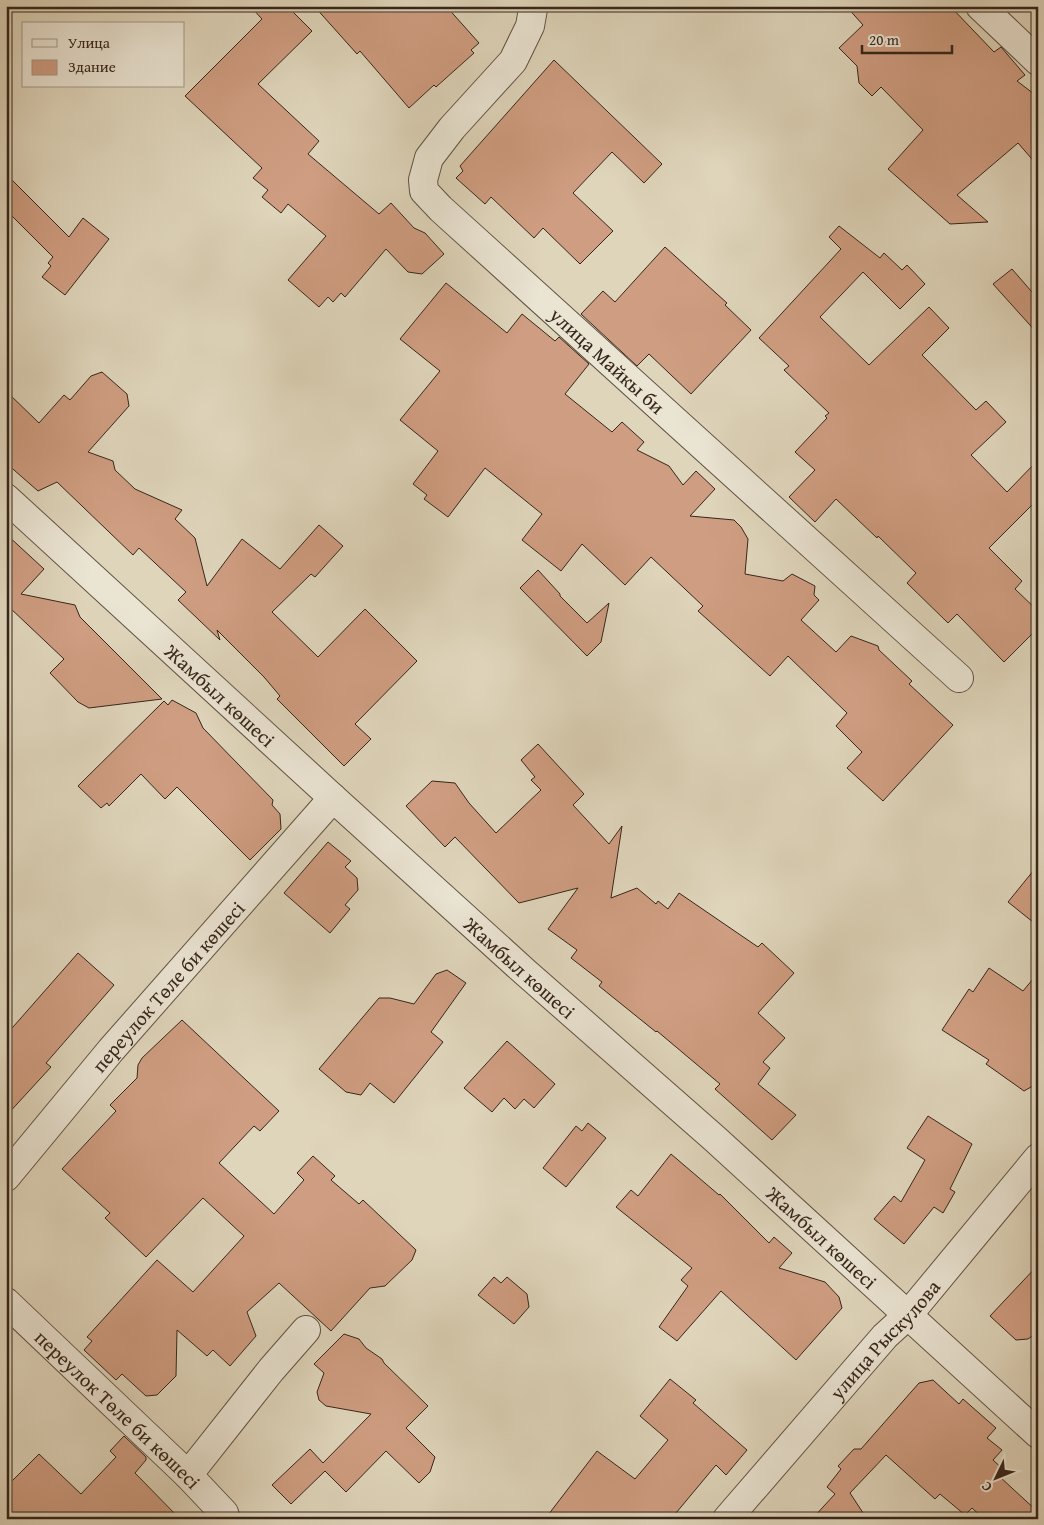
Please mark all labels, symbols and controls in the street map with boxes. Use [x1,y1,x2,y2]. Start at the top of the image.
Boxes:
legend [22,22,185,88]
scale bar [862,22,952,54]
text: 20 m [869,29,900,50]
text: Улица [68,32,111,53]
text: Здание [68,56,116,77]
street label: улица Майкы би [543,300,672,420]
street label: Жамбыл көшесі [158,636,282,753]
street label: переулок Төле би көшесі [84,894,251,1078]
street label: Жамбыл көшесі [457,909,583,1025]
street label: Жамбыл көшесі [760,1178,884,1295]
street label: улица Рыскулова [821,1272,947,1406]
street label: переулок Төле би көшесі [29,1323,208,1495]
north arrow [972,1452,1022,1502]
text: С [976,1477,997,1497]

